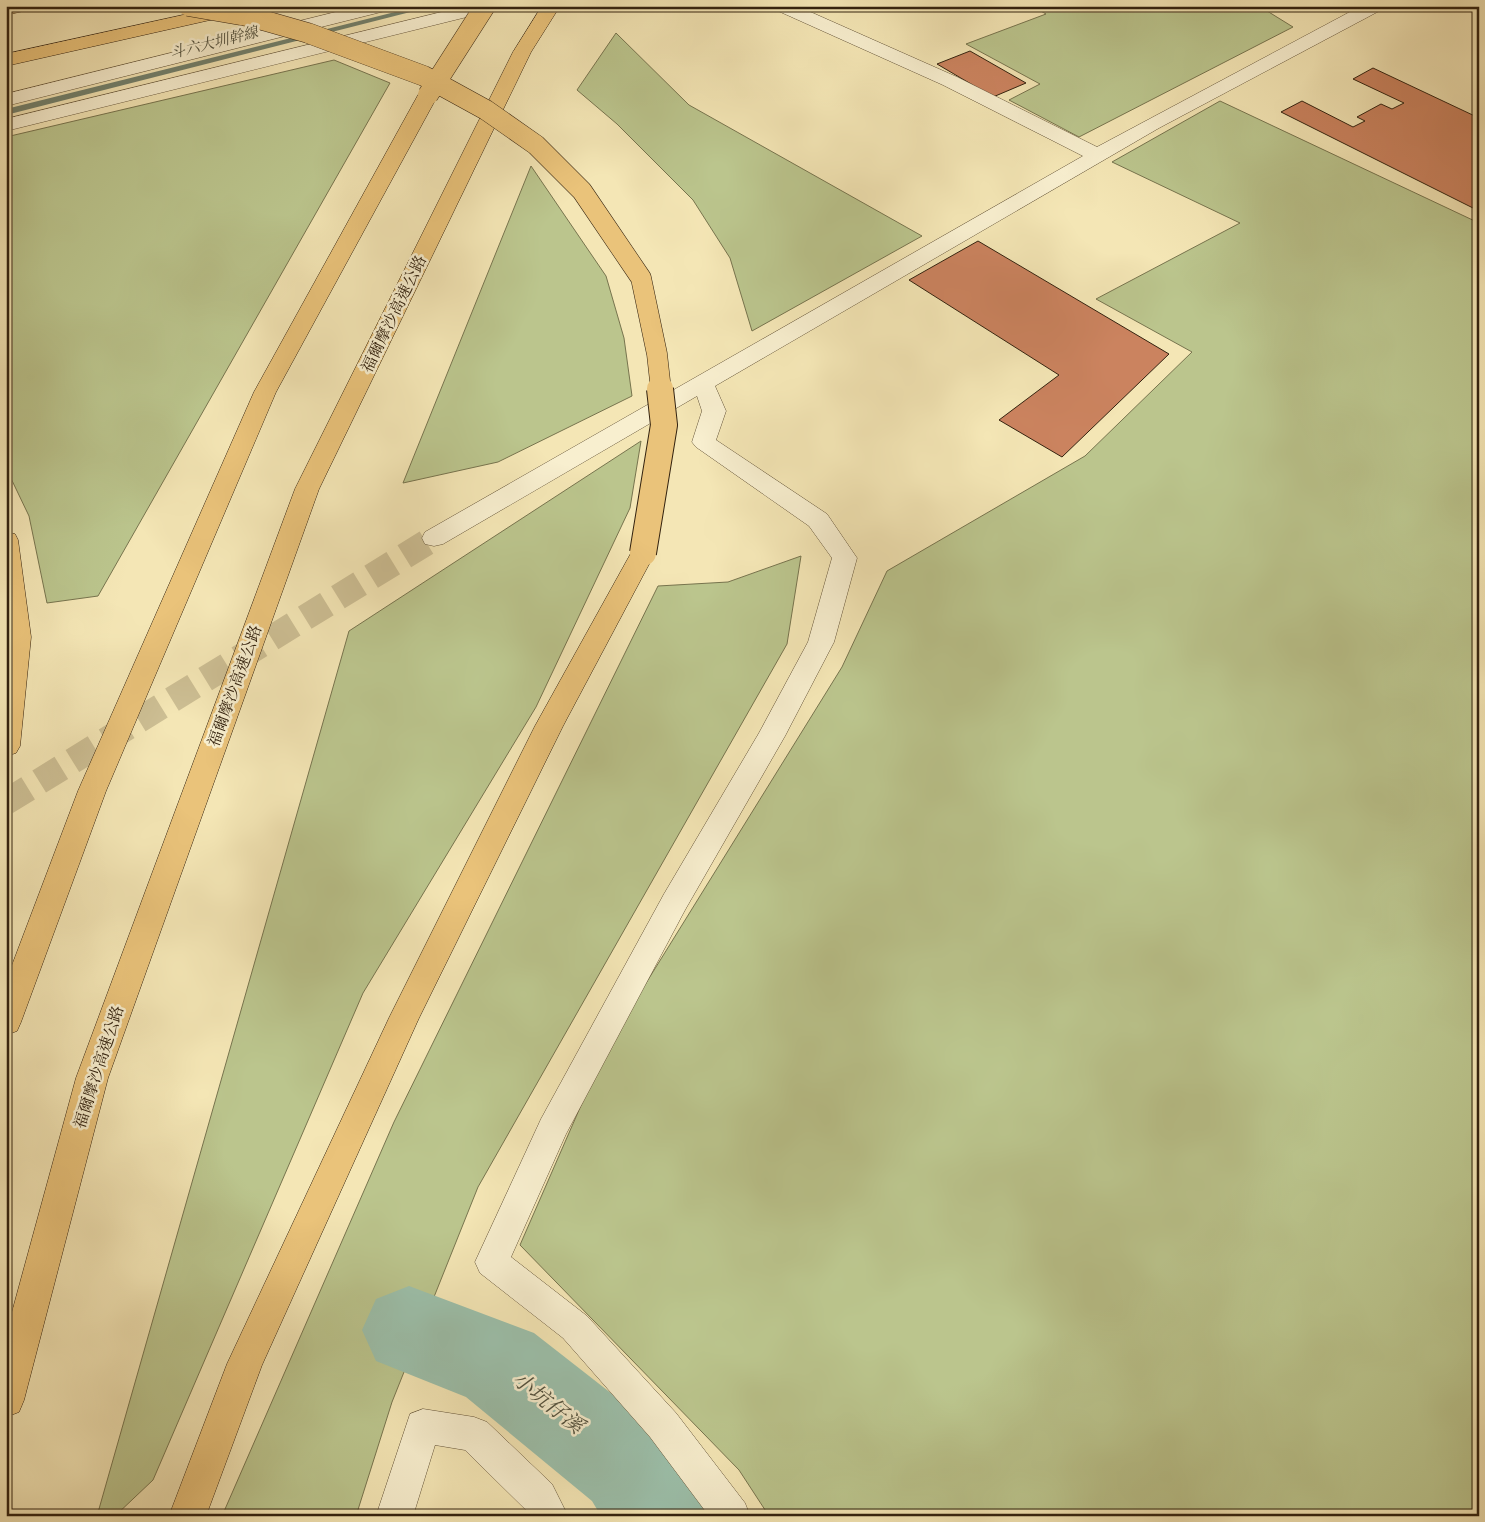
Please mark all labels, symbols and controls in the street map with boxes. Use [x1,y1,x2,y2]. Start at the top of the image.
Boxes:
water label: 斗六大圳幹線 [168,22,262,63]
street label: 福爾摩沙高速公路 [357,252,431,376]
street label: 福爾摩沙高速公路 [204,622,266,750]
street label: 福爾摩沙高速公路 [70,1003,128,1131]
water label: 小坑仔溪 [507,1366,591,1441]

